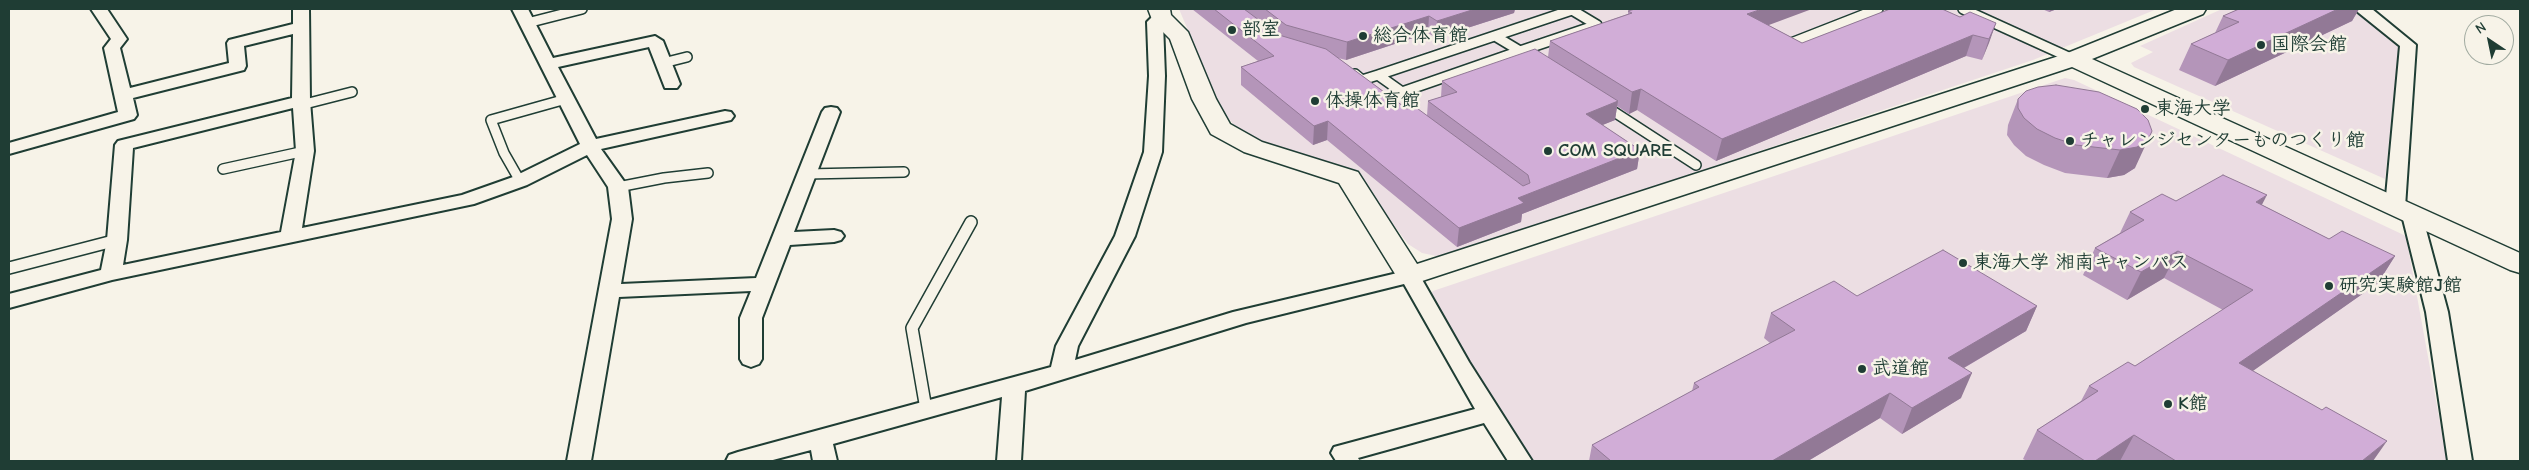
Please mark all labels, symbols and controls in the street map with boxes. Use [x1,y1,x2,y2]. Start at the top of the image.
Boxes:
north arrow [2464,15,2514,65]
text: N [2472,18,2489,38]
place label: 部室 [1242,19,1280,41]
marker: 部室 [1226,24,1238,36]
place label: 総合体育館 [1373,25,1468,47]
marker: 総合体育館 [1357,30,1369,42]
place label: 国際会館 [2271,34,2347,56]
marker: 国際会館 [2255,39,2267,51]
place label: 体操体育館 [1325,90,1420,112]
marker: 体操体育館 [1309,95,1321,107]
place label: 東海大学 [2155,98,2231,120]
marker: 東海大学 [2139,103,2151,115]
place label: チャレンジセンターものつくり館 [2080,130,2365,152]
marker: チャレンジセンターものつくり館 [2064,135,2076,147]
place label: COM SQUARE [1558,140,1672,162]
marker: COM SQUARE [1542,145,1554,157]
place label: 東海大学 湘南キャンパス [1973,252,2189,274]
marker: 東海大学 湘南キャンパス [1957,257,1969,269]
place label: 研究実験館J館 [2339,275,2462,297]
marker: 研究実験館J館 [2323,280,2335,292]
place label: 武道館 [1872,358,1929,380]
marker: 武道館 [1856,363,1868,375]
place label: K館 [2178,393,2208,415]
marker: K館 [2162,398,2174,410]

